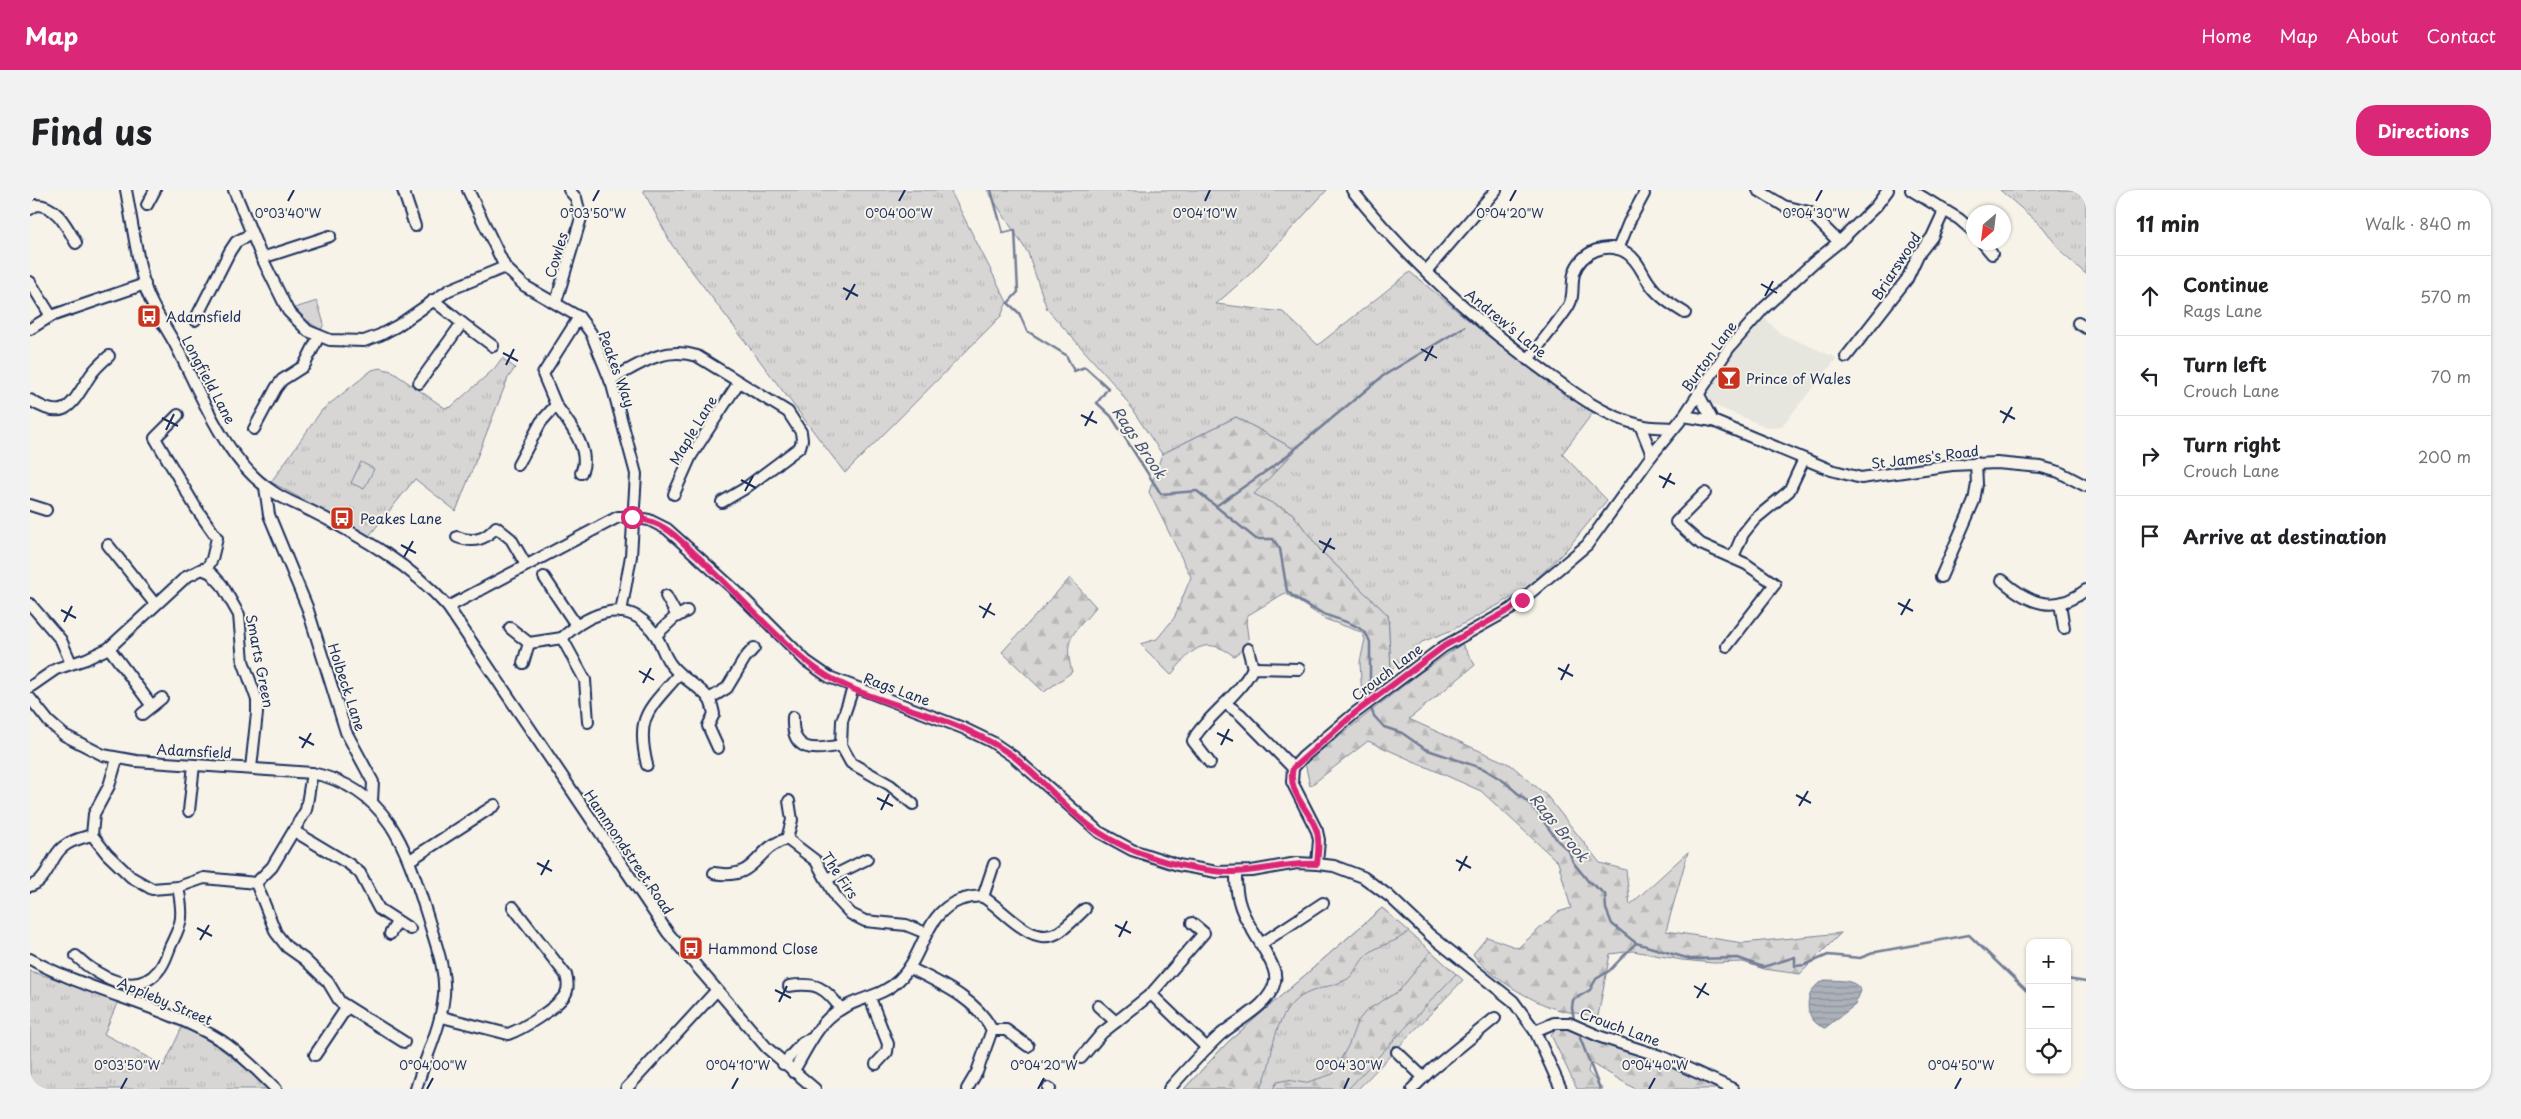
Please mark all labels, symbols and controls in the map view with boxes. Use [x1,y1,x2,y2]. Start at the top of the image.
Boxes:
text: Map [25,17,78,53]
text: Home [2201,22,2251,49]
text: Map [2279,22,2318,49]
text: About [2346,22,2398,49]
text: Contact [2426,22,2496,49]
text: Find us [30,104,152,157]
button: Directions [2356,105,2491,156]
text: 0°03'40"W [255,204,322,222]
text: 0°03'50"W [560,204,627,222]
text: 0°04'00"W [865,204,933,222]
text: 0°04'10"W [1173,204,1238,222]
text: 0°04'20"W [1476,204,1544,222]
text: 0°04'30"W [1783,204,1850,222]
north arrow [1966,205,2011,250]
text: 11 min [2136,207,2200,239]
text: Walk · 840 m [2365,211,2471,235]
street label: Briarswood [1866,228,1926,304]
street label: Cowles [539,230,573,280]
text: Continue [2183,270,2269,298]
icon: ahead [2136,282,2164,310]
street label: Andrew's Lane [1461,283,1551,363]
text: 570 m [2420,284,2471,308]
text: Rags Lane [2183,298,2263,322]
bus stop icon: Adamsfield [136,303,162,329]
place label: Adamsfield [166,306,241,327]
street label: Burton Lane [1676,316,1742,396]
street label: Peakes Way [593,328,641,410]
street label: Longfield Lane [177,332,241,428]
text: Turn left [2183,350,2267,378]
icon: left [2136,362,2164,390]
text: 70 m [2431,364,2471,388]
bar icon: Prince of Wales [1716,365,1742,391]
place label: Prince of Wales [1746,368,1851,389]
text: Crouch Lane [2183,378,2280,402]
street label: Maple Lane [664,391,722,469]
water label: Rags Brook [1107,401,1173,484]
text: Turn right [2183,430,2281,458]
street label: St James's Road [1870,440,1980,474]
icon: right [2136,442,2164,470]
text: 200 m [2418,444,2471,468]
text: Crouch Lane [2183,458,2280,482]
bus stop icon: Peakes Lane [329,505,355,531]
route start [621,506,644,529]
place label: Peakes Lane [360,508,442,529]
icon: arrive [2136,522,2164,550]
text: Arrive at destination [2183,522,2387,550]
route end [1511,589,1534,612]
street label: Smarts Green [241,612,279,710]
street label: Crouch Lane [1347,638,1427,706]
street label: Holbeck Lane [323,640,371,734]
street label: Rags Lane [861,667,933,711]
street label: Adamsfield [156,739,232,763]
street label: Hammondstreet Road [579,785,679,919]
water label: Rags Brook [1525,788,1596,867]
street label: The Firs [816,847,864,903]
bus stop icon: Hammond Close [678,935,704,961]
place label: Hammond Close [708,938,818,959]
map controls [2026,939,2071,1074]
button: + [2026,939,2071,984]
street label: Appleby Street [114,972,216,1031]
button: − [2026,984,2071,1029]
street label: Crouch Lane [1577,1003,1663,1051]
button: locate [2026,1029,2071,1074]
text: 0°03'50"W [94,1056,161,1074]
text: 0°04'00"W [399,1056,467,1074]
text: 0°04'10"W [706,1056,771,1074]
text: 0°04'20"W [1010,1056,1078,1074]
text: 0°04'30"W [1316,1056,1383,1074]
text: 0°04'40"W [1622,1056,1689,1074]
text: 0°04'50"W [1928,1056,1995,1074]

